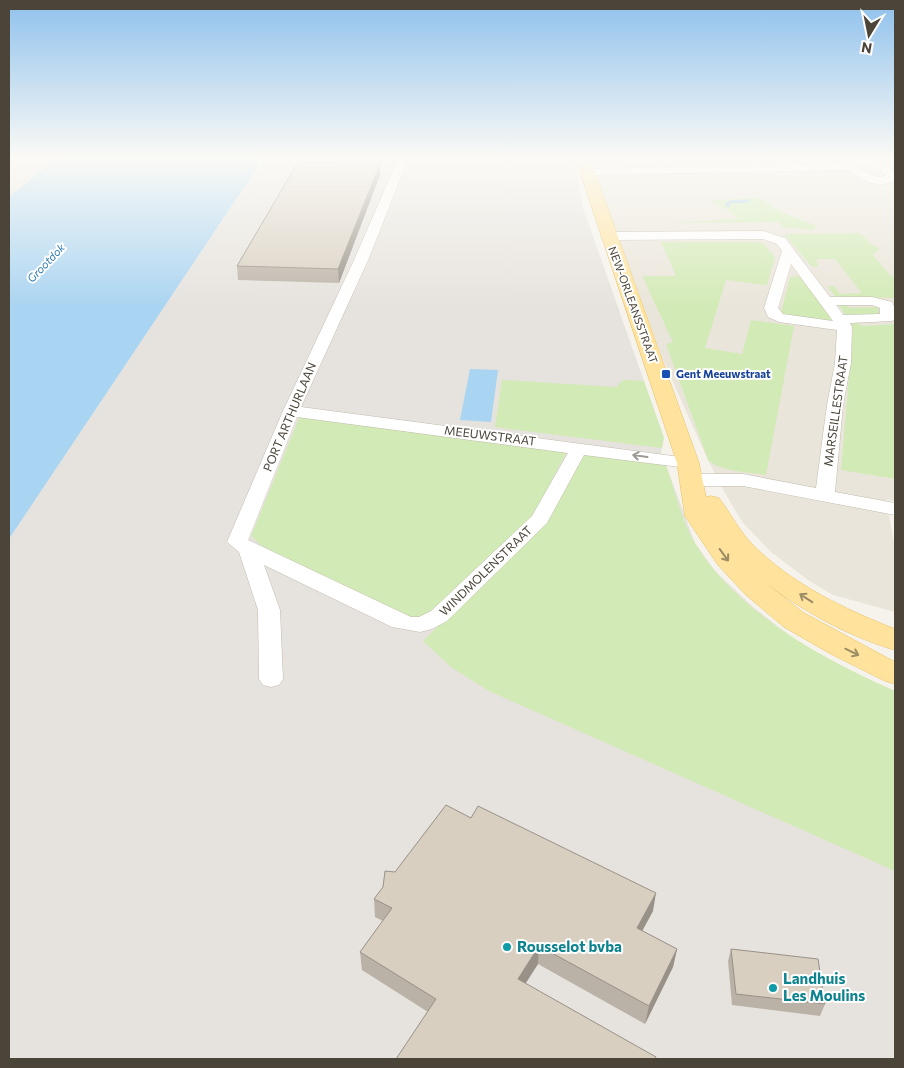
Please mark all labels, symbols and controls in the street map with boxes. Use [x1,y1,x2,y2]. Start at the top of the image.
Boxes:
north arrow [844,10,894,60]
text: N [860,39,873,58]
water label: Grootdok [24,240,68,285]
street label: NEW-ORLEANSSTRAAT [606,245,661,365]
street label: MARSEILLESTRAAT [820,354,850,467]
street label: PORT ARTHURLAAN [260,360,318,473]
place label: Gent Meeuwstraat [676,367,771,380]
marker: Gent Meeuwstraat [660,368,672,380]
street label: MEEUWSTRAAT [443,422,537,448]
one-way arrow [633,451,649,461]
street label: WINDMOLENSTRAAT [436,522,535,618]
one-way arrow [719,547,729,561]
one-way arrow [799,593,813,603]
one-way arrow [844,648,859,657]
place label: Rousselot bvba [517,937,622,955]
marker: Rousselot bvba [501,941,513,953]
place label: Landhuis Les Moulins [783,969,865,1004]
marker: Landhuis Les Moulins [767,982,779,994]

